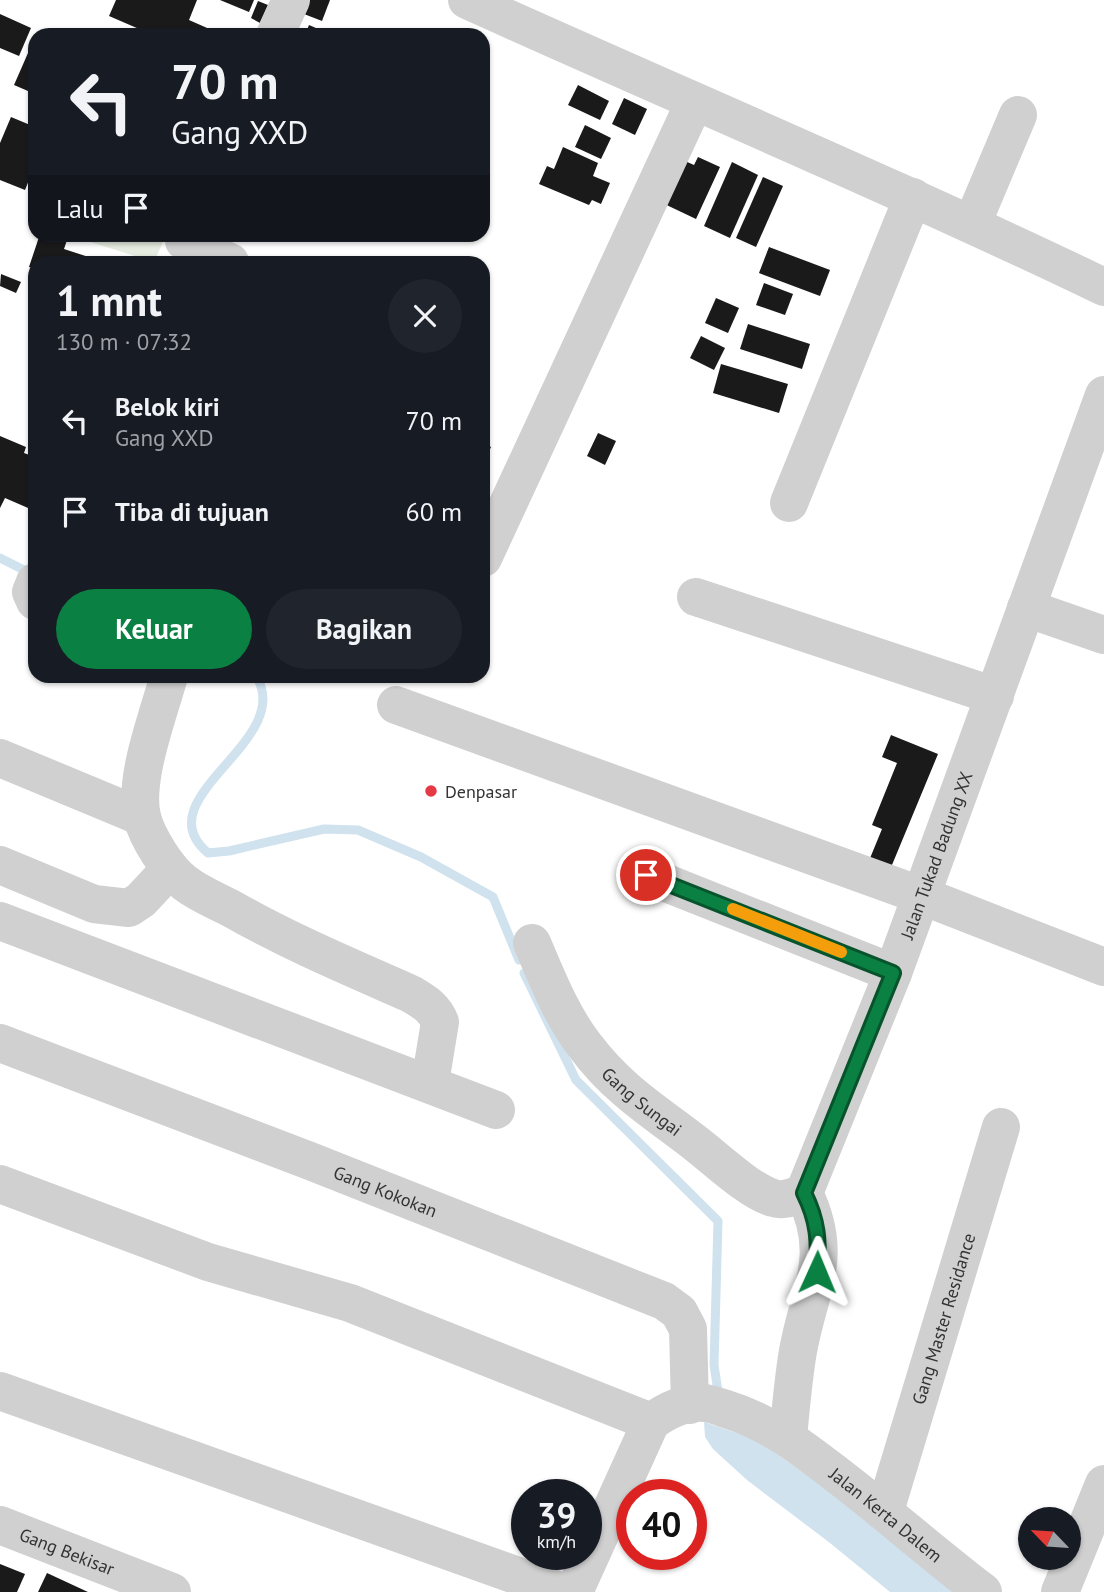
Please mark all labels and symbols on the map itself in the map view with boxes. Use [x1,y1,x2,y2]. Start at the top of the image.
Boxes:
street label: Jalan Tukad Badung XX [895,768,977,943]
place label: Denpasar [445,780,517,803]
marker: Denpasar [423,783,439,799]
pin [616,845,676,905]
street label: Gang Sungai [597,1062,687,1141]
street label: Gang Kokokan [330,1160,441,1222]
street label: Gang Master Residance [906,1230,980,1407]
position arrow [780,1235,854,1309]
street label: Jalan Kerta Dalem [824,1461,947,1567]
speed limit sign: 40 [616,1479,707,1570]
north arrow [1018,1507,1082,1570]
street label: Gang Bekisar [16,1522,118,1580]

